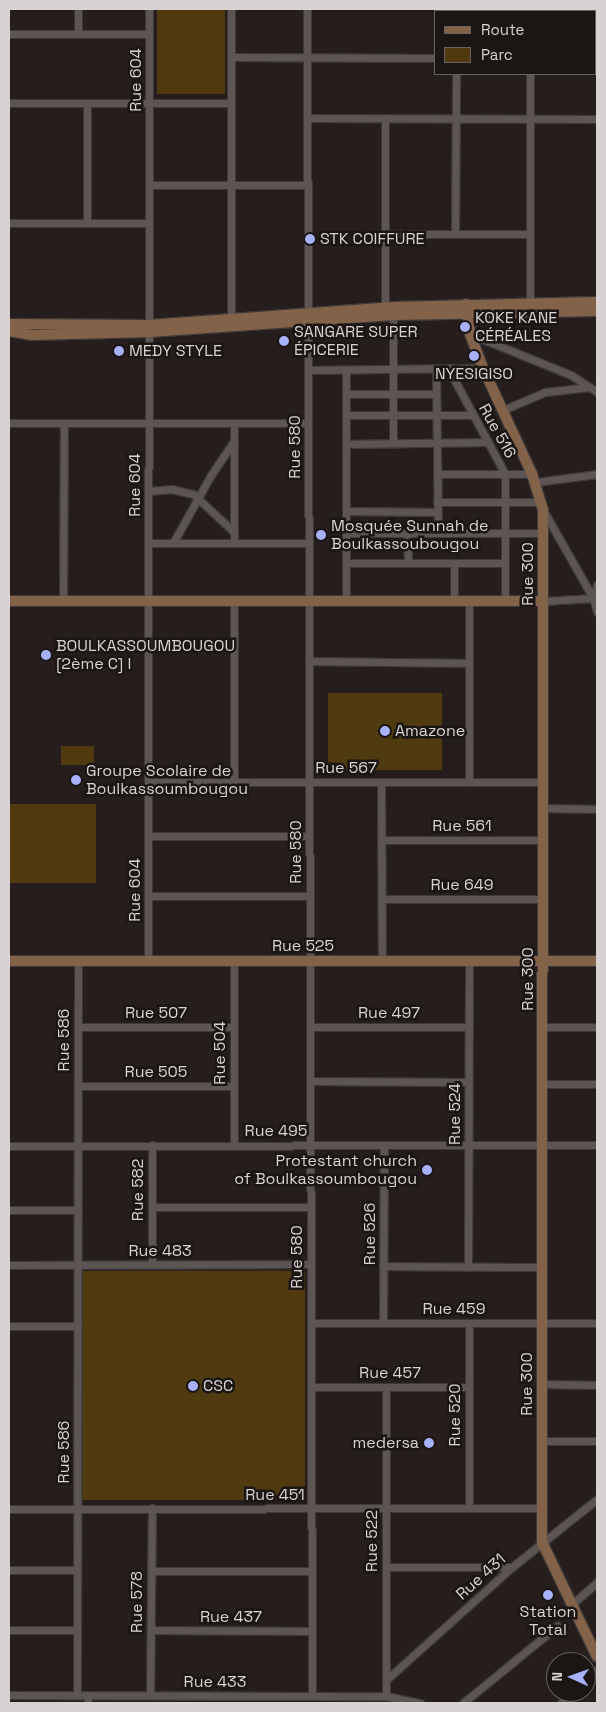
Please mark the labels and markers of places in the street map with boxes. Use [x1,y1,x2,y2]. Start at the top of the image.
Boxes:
place label: STK COIFFURE [320,229,425,249]
marker: STK COIFFURE [304,233,316,245]
place label: KOKE KANE CÉRÉALES [475,308,557,346]
marker: KOKE KANE CÉRÉALES [459,321,471,333]
place label: SANGARE SUPER ÉPICERIE [294,322,418,360]
marker: SANGARE SUPER ÉPICERIE [278,335,290,347]
place label: MEDY STYLE [129,341,222,361]
marker: MEDY STYLE [113,345,125,357]
marker: NYESIGISO [468,350,480,362]
place label: NYESIGISO [435,364,513,384]
place label: Mosquée Sunnah de Boulkassoubougou [331,516,488,554]
marker: Mosquée Sunnah de Boulkassoubougou [315,529,327,541]
place label: BOULKASSOUMBOUGOU [2ème C] I [56,636,235,674]
marker: BOULKASSOUMBOUGOU [2ème C] I [40,649,52,661]
place label: Amazone [395,721,465,741]
marker: Amazone [379,725,391,737]
place label: Groupe Scolaire de Boulkassoumbougou [86,761,248,799]
marker: Groupe Scolaire de Boulkassoumbougou [70,774,82,786]
place label: Protestant church of Boulkassoumbougou [234,1151,417,1189]
marker: Protestant church of Boulkassoumbougou [421,1164,433,1176]
place label: CSC [203,1376,233,1396]
marker: CSC [187,1380,199,1392]
place label: medersa [353,1433,419,1453]
marker: medersa [423,1437,435,1449]
marker: Station Total [542,1589,554,1601]
place label: Station Total [520,1602,576,1640]

